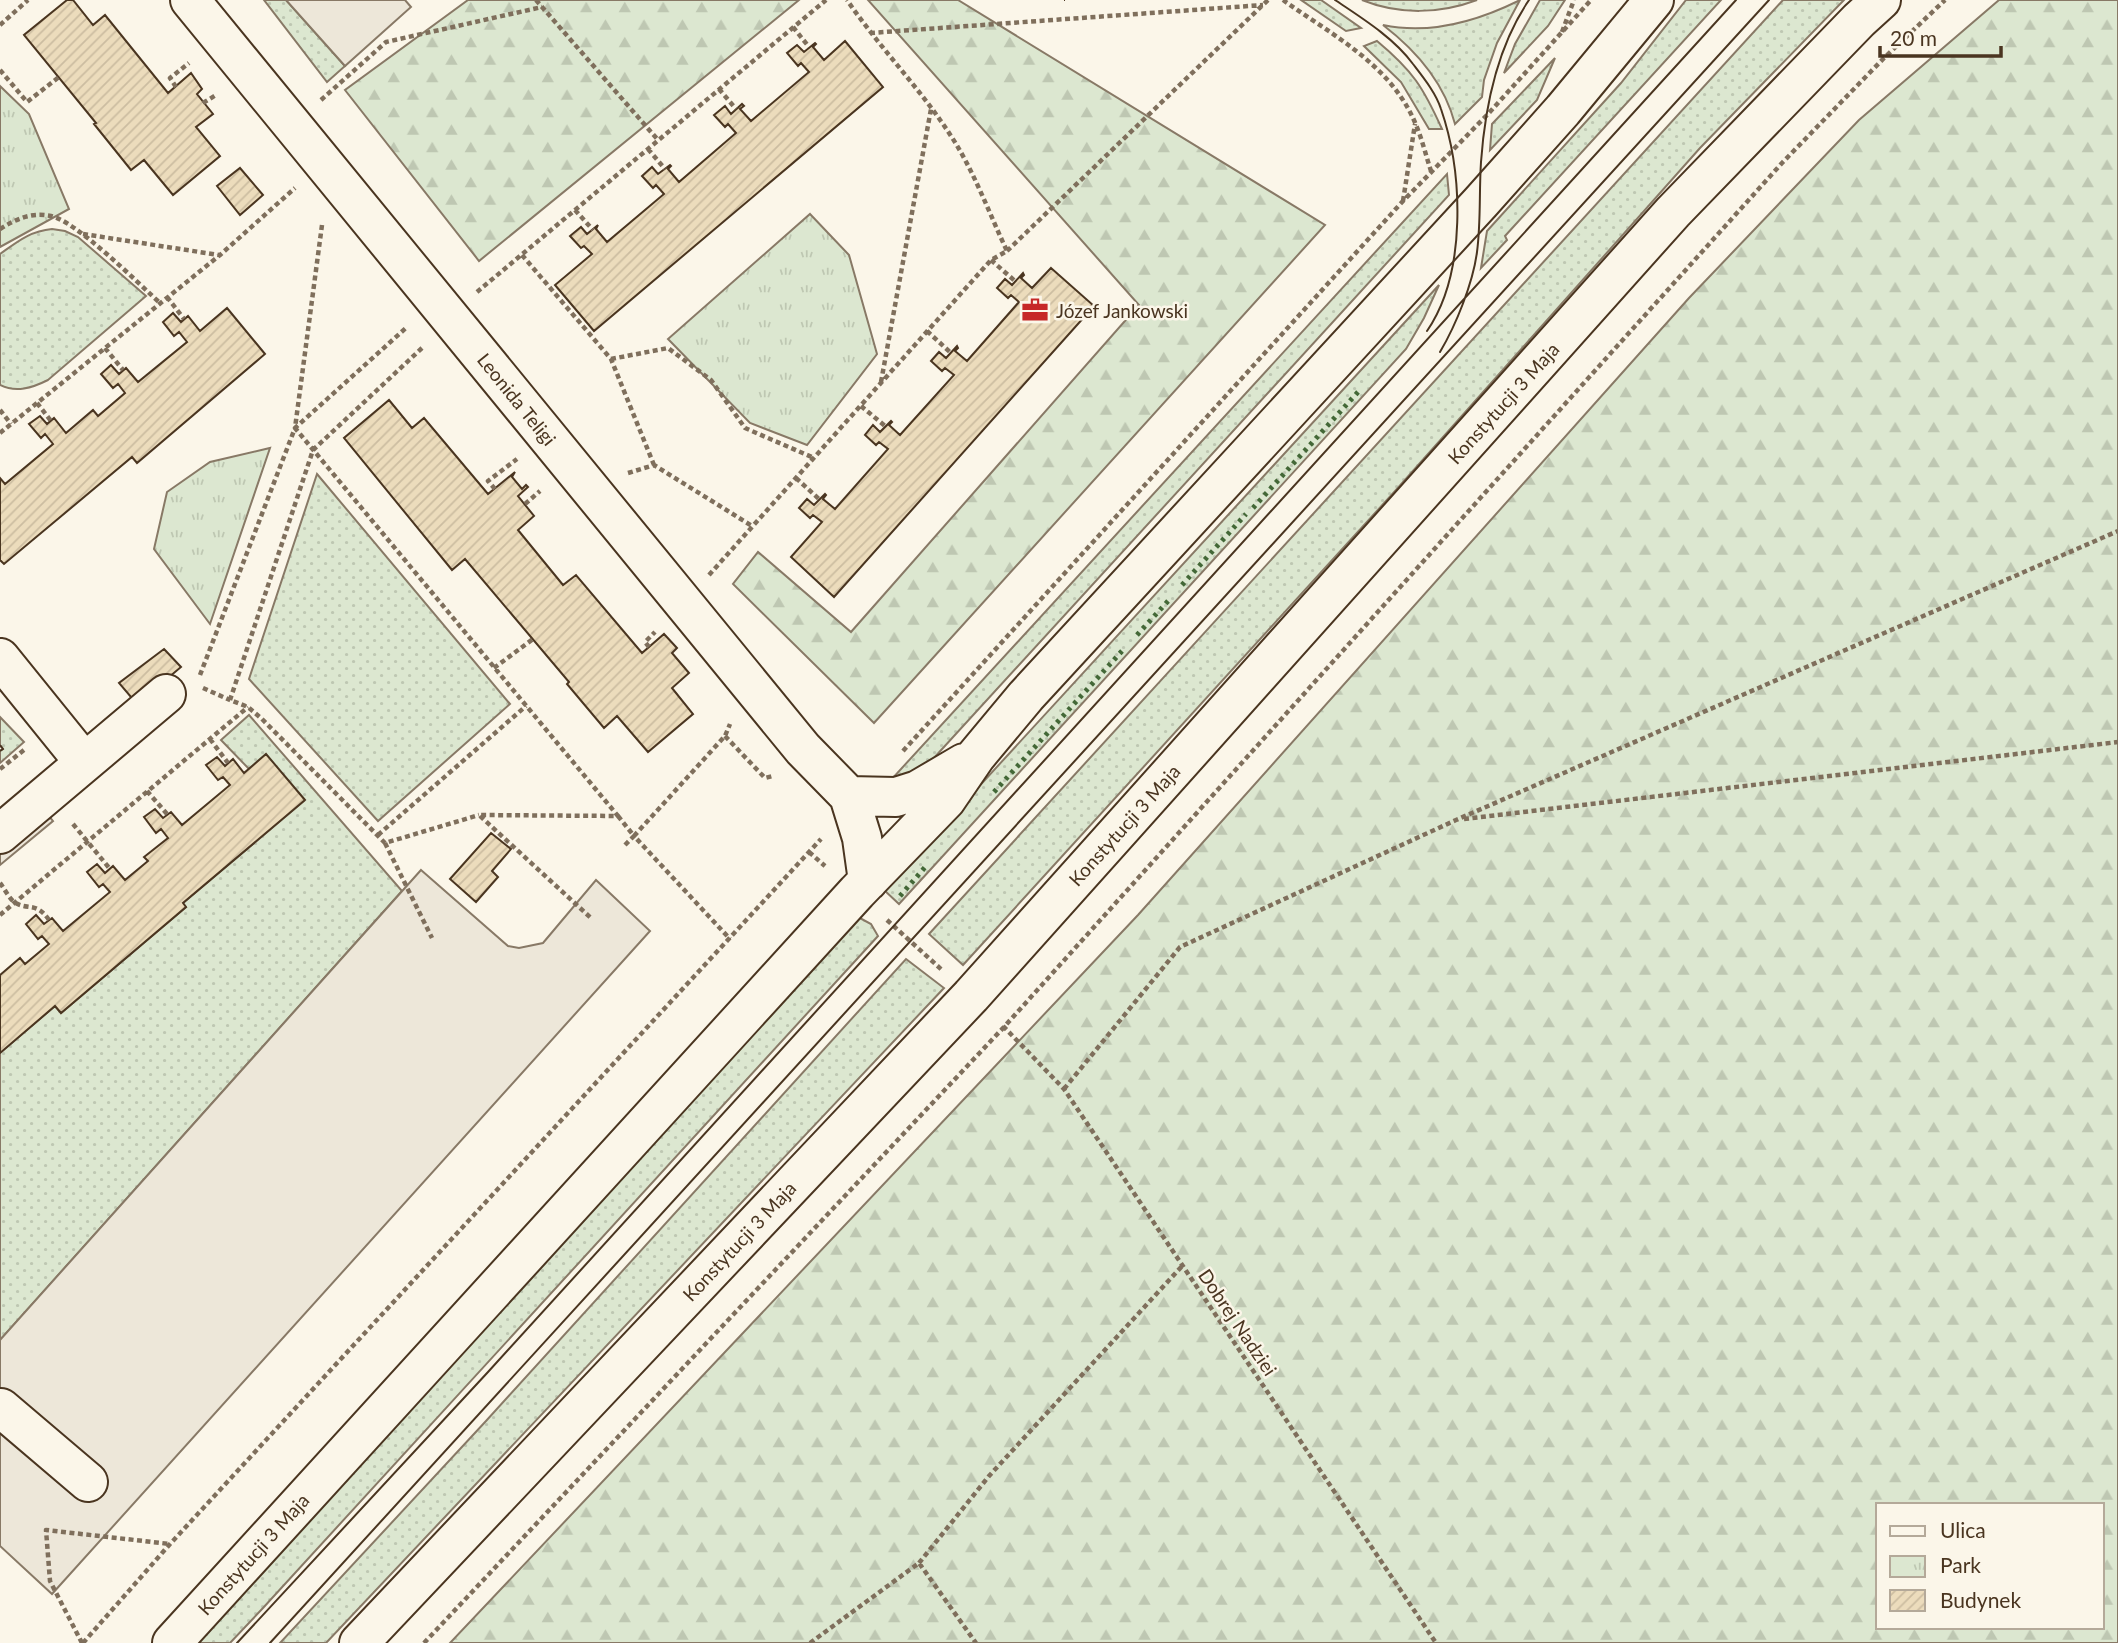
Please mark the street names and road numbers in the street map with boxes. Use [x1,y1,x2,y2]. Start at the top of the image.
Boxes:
street label: Konstytucji 3 Maja [1443,338,1563,468]
street label: Leonida Teligi [473,348,561,450]
street label: Konstytucji 3 Maja [1064,760,1184,890]
street label: Konstytucji 3 Maja [678,1176,800,1306]
street label: Dobrej Nadziei [1194,1264,1282,1380]
street label: Konstytucji 3 Maja [193,1489,313,1619]

